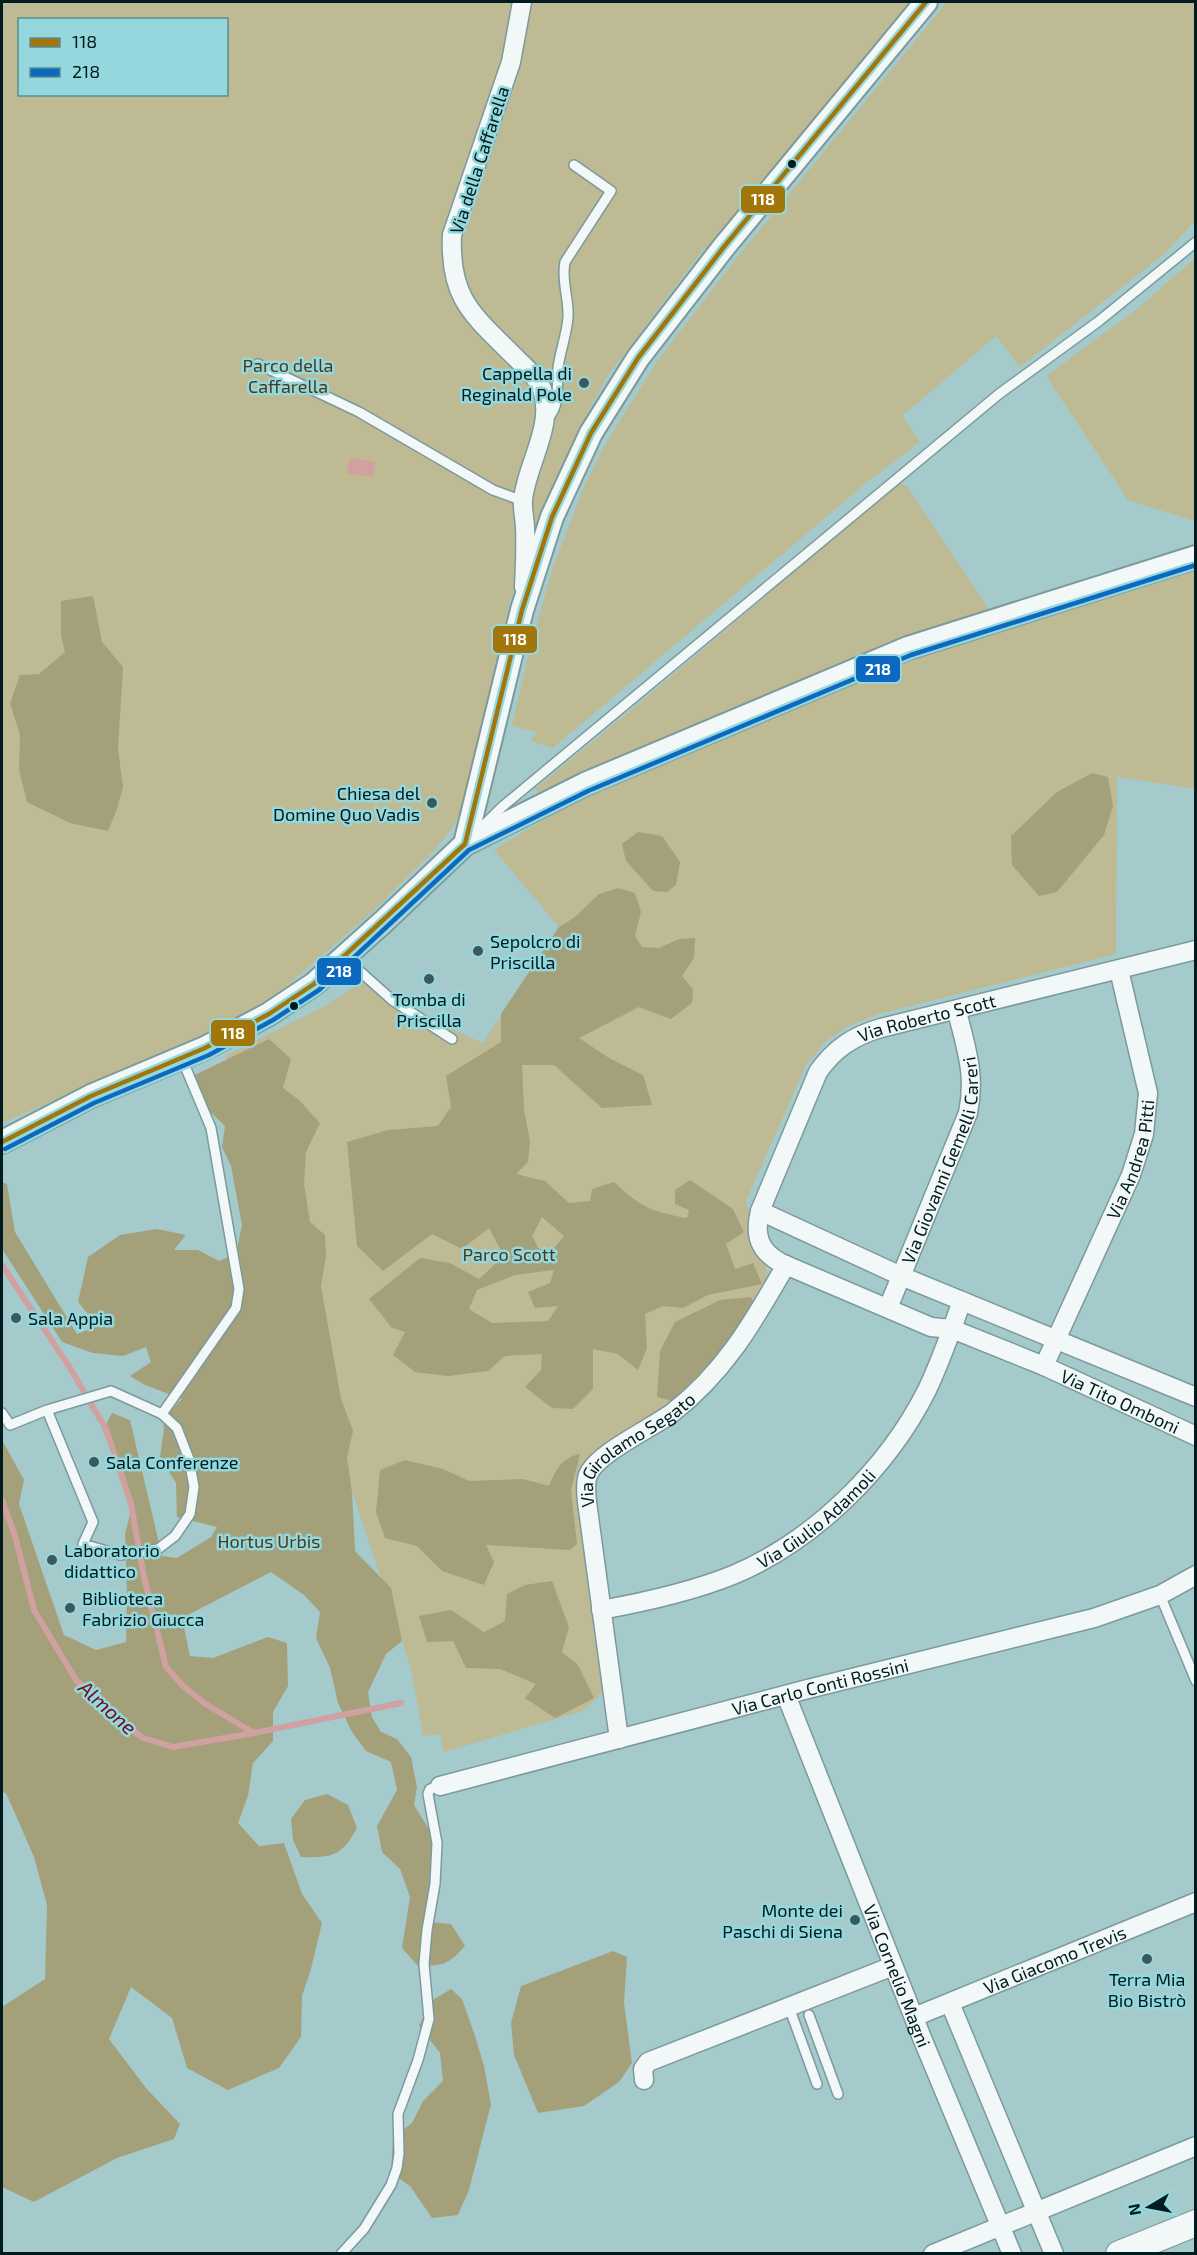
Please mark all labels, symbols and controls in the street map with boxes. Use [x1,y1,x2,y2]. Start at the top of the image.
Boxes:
legend [18,18,228,96]
text: 118 [72,30,97,52]
text: 218 [72,60,100,82]
street label: Via della Caffarella [445,83,513,237]
unlabelled marker [786,158,798,170]
line badge: 118 [740,185,786,214]
text: 118 [751,189,775,208]
park label: Parco della Caffarella [243,354,333,397]
place label: Cappella di Reginald Pole [461,362,572,405]
marker: Cappella di Reginald Pole [577,376,591,390]
line badge: 118 [492,625,538,654]
text: 118 [503,629,527,648]
line badge: 218 [855,655,901,683]
text: 218 [865,659,891,678]
place label: Chiesa del Domine Quo Vadis [273,782,421,825]
marker: Chiesa del Domine Quo Vadis [425,796,439,810]
place label: Sepolcro di Priscilla [490,930,581,973]
marker: Sepolcro di Priscilla [471,944,485,958]
line badge: 218 [316,957,362,986]
text: 218 [326,961,352,980]
marker: Tomba di Priscilla [422,972,436,986]
place label: Tomba di Priscilla [392,988,466,1031]
street label: Via Roberto Scott [854,989,998,1046]
unlabelled marker [288,1000,300,1012]
line badge: 118 [210,1019,256,1047]
text: 118 [221,1023,245,1042]
street label: Via Giovanni Gemelli Careri [896,1055,982,1267]
street label: Via Andrea Pitti [1101,1099,1158,1223]
park label: Parco Scott [463,1243,556,1265]
place label: Sala Appia [28,1307,113,1329]
marker: Sala Appia [9,1311,23,1325]
street label: Via Tito Omboni [1057,1364,1183,1438]
street label: Via Girolamo Segato [575,1388,700,1509]
place label: Sala Conferenze [106,1451,238,1473]
marker: Sala Conferenze [87,1455,101,1469]
street label: Via Giulio Adamoli [753,1464,880,1573]
park label: Hortus Urbis [218,1530,320,1552]
place label: Laboratorio didattico [64,1539,160,1582]
marker: Laboratorio didattico [45,1553,59,1567]
place label: Biblioteca Fabrizio Giucca [82,1587,204,1630]
marker: Biblioteca Fabrizio Giucca [63,1601,77,1615]
street label: Via Carlo Conti Rossini [729,1653,911,1720]
water label: Almone [73,1674,142,1739]
place label: Monte dei Paschi di Siena [722,1899,843,1942]
street label: Via Cornelio Magni [859,1901,936,2051]
marker: Monte dei Paschi di Siena [848,1913,862,1927]
street label: Via Giacomo Trevis [980,1921,1129,1999]
marker: Terra Mia Bio Bistrò [1140,1952,1154,1966]
place label: Terra Mia Bio Bistrò [1108,1968,1186,2011]
north arrow [1119,2177,1179,2237]
text: N [1123,2202,1144,2217]

